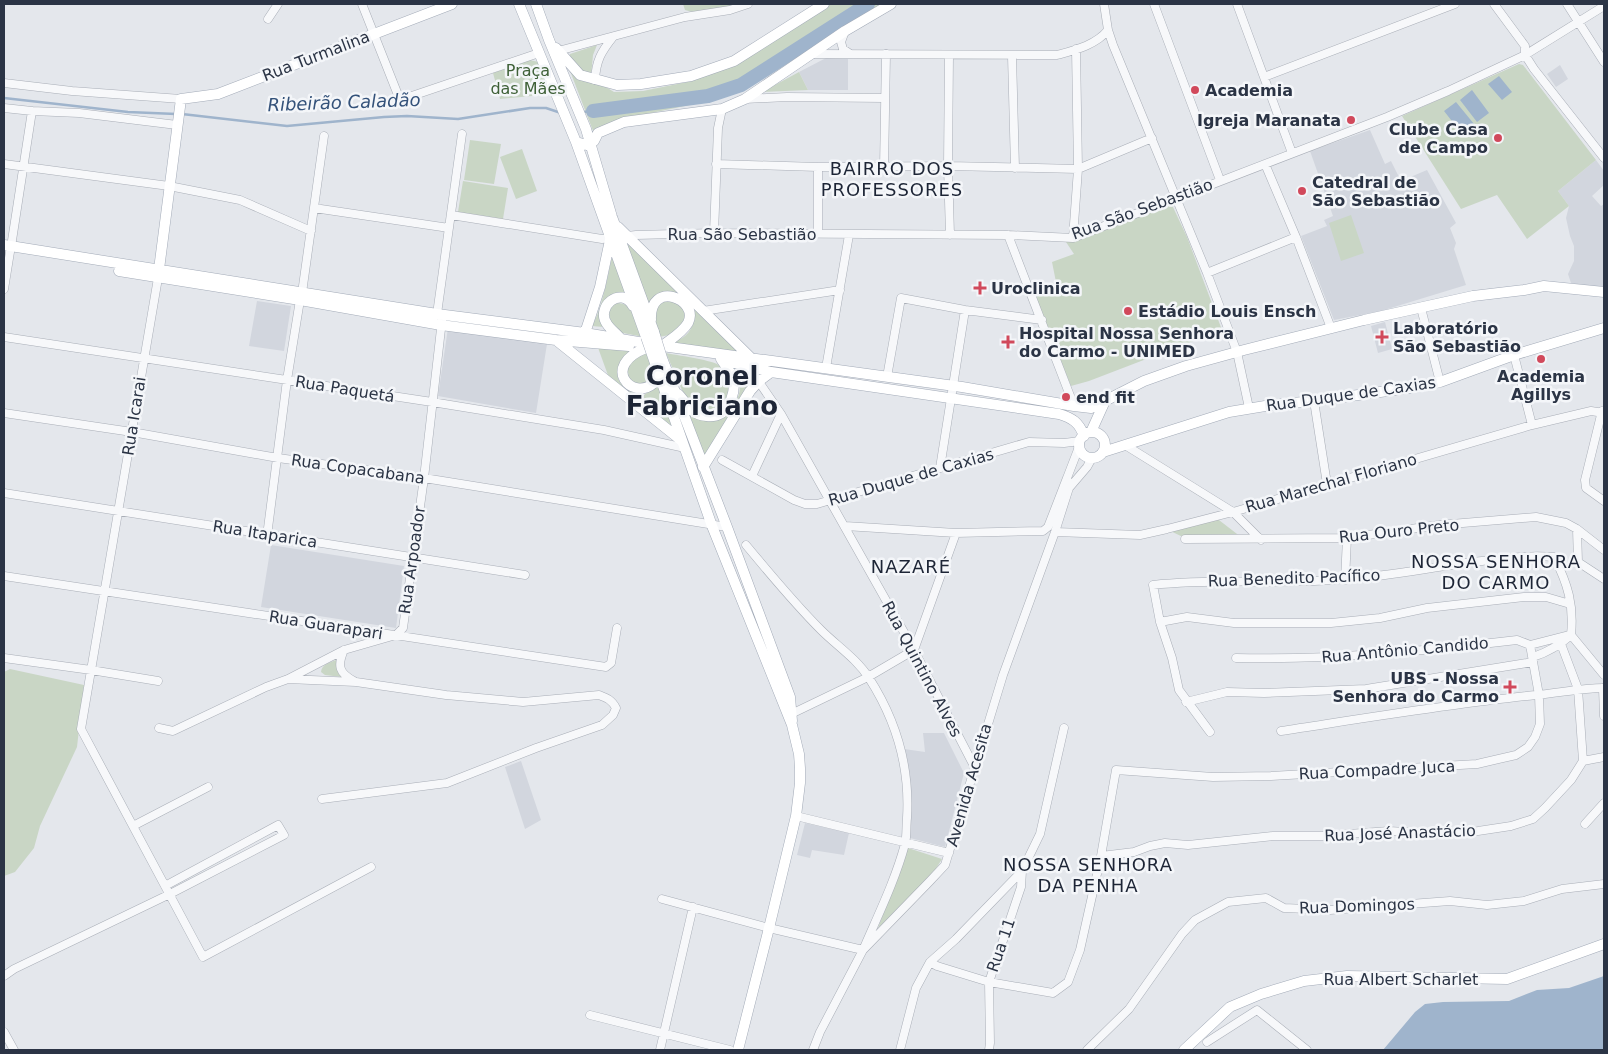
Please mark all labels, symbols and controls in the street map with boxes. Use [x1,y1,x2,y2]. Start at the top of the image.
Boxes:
street label: Rua Turmalina [260,27,372,85]
park label: Praça das Mães [490,61,566,98]
place label: Academia [1205,81,1293,100]
marker: Academia [1189,84,1201,96]
water label: Ribeirão Caladão [267,89,421,115]
place label: Igreja Maranata [1197,111,1341,130]
marker: Igreja Maranata [1345,114,1357,126]
place label: Clube Casa de Campo [1389,120,1488,157]
marker: Clube Casa de Campo [1492,132,1504,144]
district label: BAIRRO DOS PROFESSORES [821,158,963,200]
place label: Catedral de São Sebastião [1312,173,1440,210]
street label: Rua São Sebastião [1069,175,1215,243]
marker: Catedral de São Sebastião [1296,185,1308,197]
street label: Rua São Sebastião [668,225,816,244]
place label: Uroclinica [991,279,1080,298]
marker: Uroclinica [973,281,987,295]
place label: Estádio Louis Ensch [1138,302,1316,321]
marker: Estádio Louis Ensch [1122,305,1134,317]
place label: Laboratório São Sebastião [1393,319,1521,356]
place label: Hospital Nossa Senhora do Carmo - UNIMED [1019,324,1234,361]
marker: Laboratório São Sebastião [1375,330,1389,344]
marker: Hospital Nossa Senhora do Carmo - UNIMED [1001,335,1015,349]
marker: Academia Agillys [1535,353,1547,365]
district label: Coronel Fabriciano [626,361,778,421]
place label: Academia Agillys [1497,367,1585,404]
street label: Rua Paquetá [294,372,396,406]
street label: Rua Duque de Caxias [1265,373,1437,415]
street label: Rua Icarai [118,375,150,457]
place label: end fit [1076,388,1135,407]
marker: end fit [1060,391,1072,403]
street label: Rua Duque de Caxias [826,444,996,510]
street label: Rua Marechal Floriano [1243,449,1419,517]
street label: Rua Copacabana [290,450,426,488]
street label: Rua Arpoador [395,504,429,615]
street label: Rua Ouro Preto [1338,515,1460,547]
street label: Rua Itaparica [211,516,319,552]
district label: NOSSA SENHORA DO CARMO [1411,551,1581,593]
district label: NAZARÉ [871,556,951,577]
street label: Rua Benedito Pacífico [1207,565,1381,591]
street label: Rua Quintino Alves [878,598,966,740]
street label: Rua Guarapari [268,607,384,643]
street label: Rua Antônio Candido [1321,633,1489,667]
place label: UBS - Nossa Senhora do Carmo [1332,669,1499,706]
marker: UBS - Nossa Senhora do Carmo [1503,680,1517,694]
street label: Avenida Acesita [942,721,996,849]
street label: Rua Compadre Juca [1298,756,1456,784]
street label: Rua José Anastácio [1324,821,1476,845]
district label: NOSSA SENHORA DA PENHA [1003,854,1173,896]
street label: Rua Domingos [1299,894,1415,918]
street label: Rua 11 [983,916,1019,974]
street label: Rua Albert Scharlet [1324,970,1478,989]

